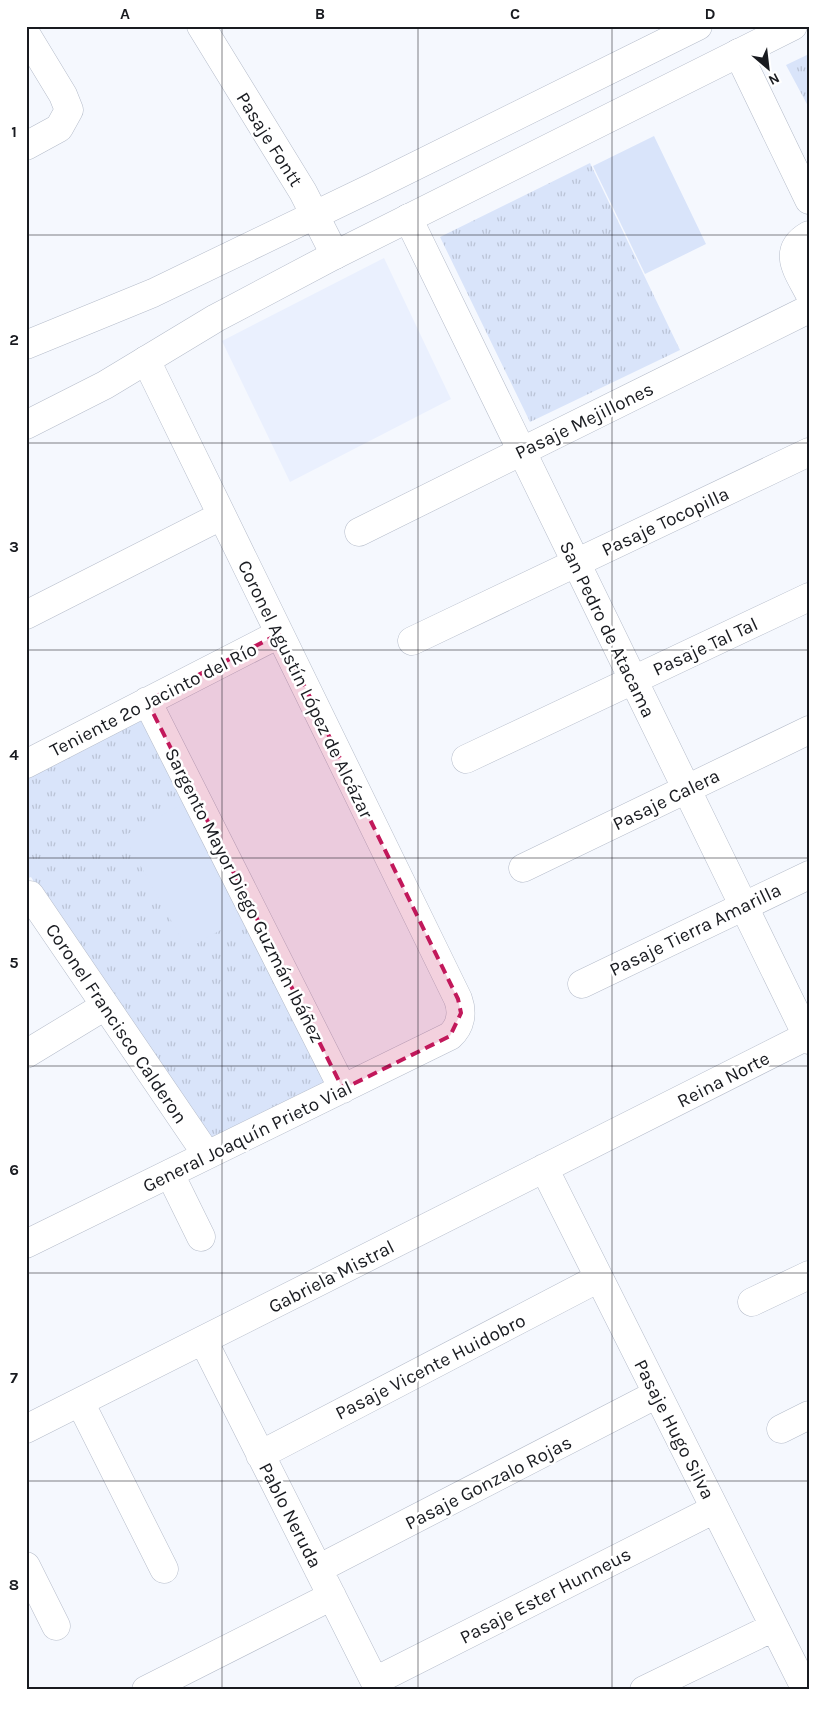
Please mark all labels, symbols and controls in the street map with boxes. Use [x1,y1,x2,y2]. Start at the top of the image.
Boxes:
text: A [120,4,130,23]
text: B [315,4,325,23]
text: C [510,4,520,23]
text: D [705,4,716,23]
north arrow [742,42,792,92]
text: N [765,69,782,89]
street label: Pasaje Fontt [231,88,307,191]
text: 1 [11,122,17,141]
text: 2 [9,330,19,349]
street label: Pasaje Mejillones [512,378,657,464]
street label: Pasaje Tocopilla [598,483,733,561]
text: 3 [9,537,19,556]
street label: San Pedro de Atacama [555,538,659,721]
street label: Coronel Agustín López de Alcázar [233,557,377,822]
street label: Pasaje Tal Tal [649,613,761,681]
street label: Teniente 2º Jacinto del Río [46,638,261,762]
text: 4 [9,745,19,764]
street label: Sargento Mayor Diego Guzmán Ibáñez [160,745,328,1046]
street label: Pasaje Calera [609,765,723,835]
street label: Pasaje Tierra Amarilla [606,879,785,981]
street label: Coronel Francisco Calderon [41,919,191,1128]
text: 5 [9,953,19,972]
street label: Reina Norte [674,1047,773,1113]
street label: General Joaquín Prieto Vial [139,1077,356,1197]
text: 6 [9,1160,19,1179]
street label: Gabriela Mistral [265,1236,398,1318]
street label: Pasaje Vicente Huidobro [332,1309,529,1424]
street label: Pasaje Hugo Silva [629,1356,719,1503]
text: 7 [10,1368,18,1387]
street label: Pasaje Gonzalo Rojas [402,1431,575,1534]
street label: Pablo Neruda [254,1459,326,1572]
street label: Pasaje Ester Hunneus [456,1543,635,1649]
text: 8 [9,1575,19,1594]

